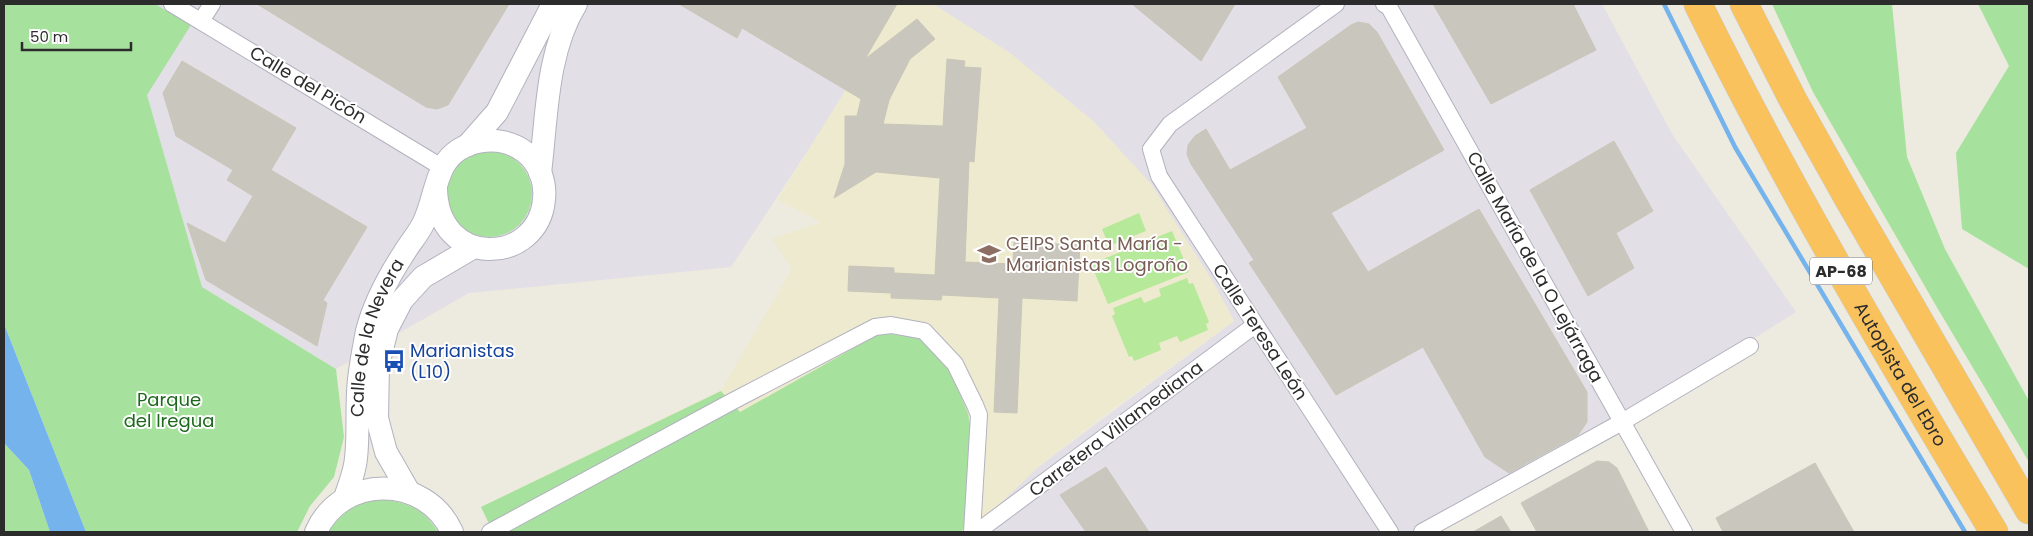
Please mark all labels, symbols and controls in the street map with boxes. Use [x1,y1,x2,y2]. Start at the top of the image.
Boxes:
scale bar [22,20,131,52]
text: 50 m [30,26,68,47]
street label: Calle del Picón [245,40,371,129]
street label: Calle María de la O Lejárraga [1461,147,1610,387]
place label: CEIPS Santa María - Marianistas Logroño [1006,231,1188,277]
school or university icon: CEIPS Santa María - Marianistas Logroño [976,241,1002,267]
street label: Calle de la Nevera [344,254,410,417]
road number: AP-68 [1810,258,1872,284]
street label: Calle Teresa León [1207,259,1314,405]
street label: Autopista del Ebro [1849,297,1953,451]
place label: Marianistas (L10) [410,338,514,384]
bus stop icon: Marianistas (L10) [381,348,407,374]
street label: Carretera Villamediana [1024,355,1208,502]
park label: Parque del Iregua [124,387,214,433]

